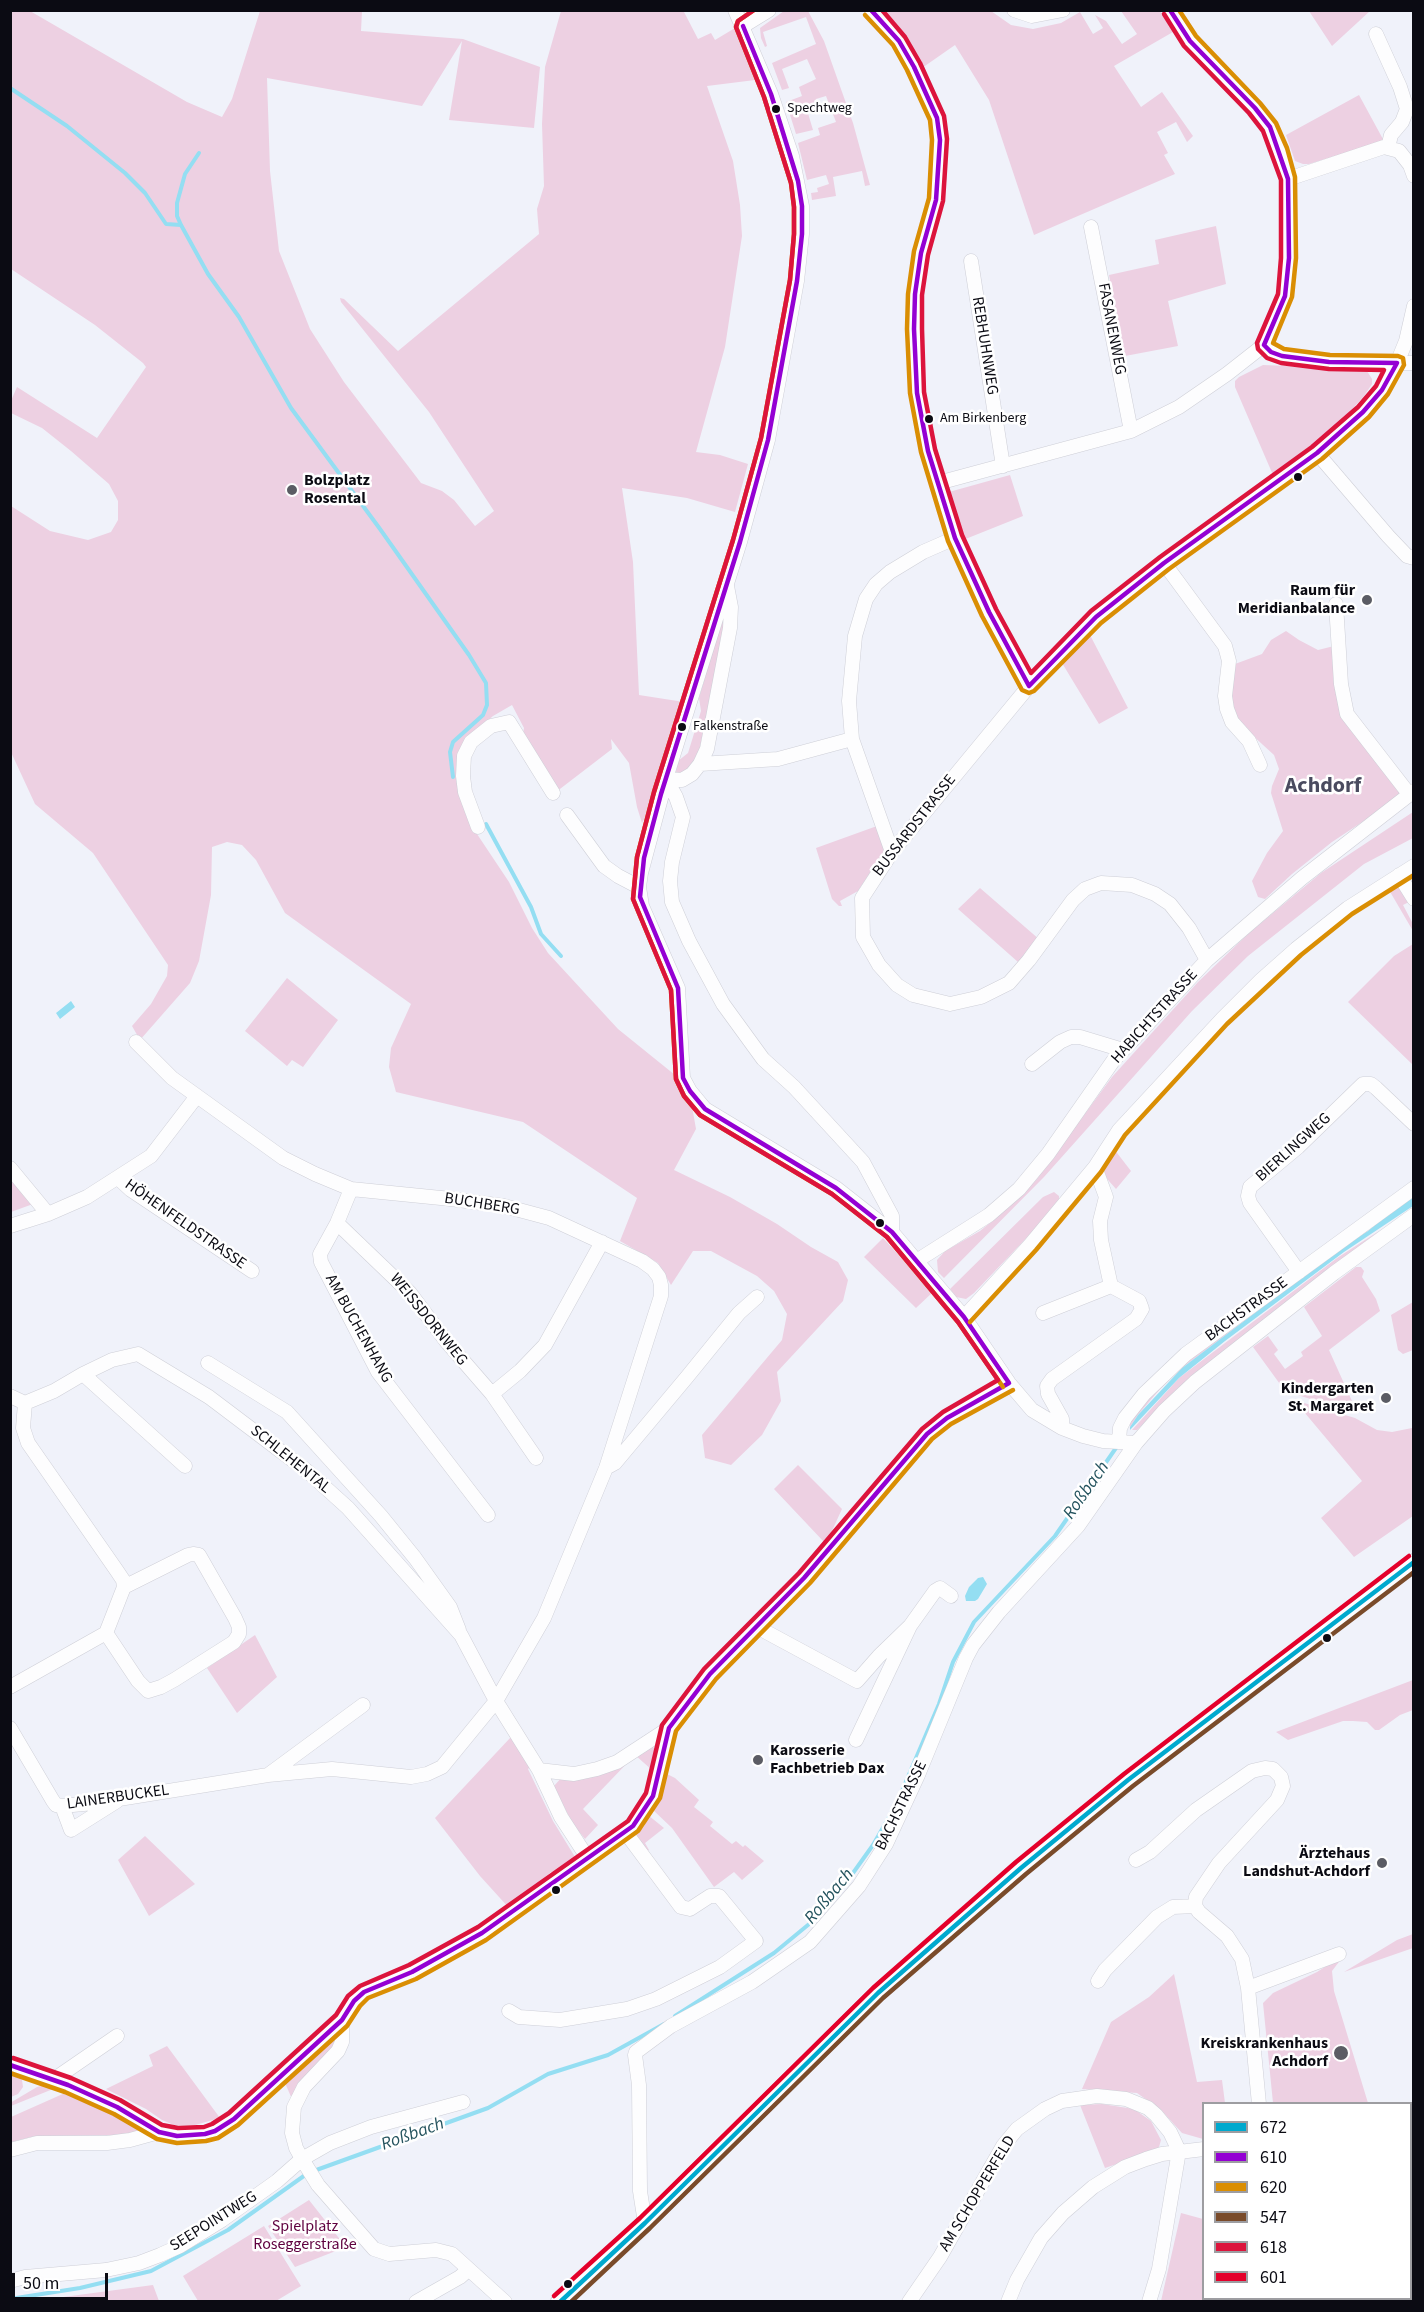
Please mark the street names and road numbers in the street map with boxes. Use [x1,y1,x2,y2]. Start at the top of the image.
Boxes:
street label: FASANENWEG [1093,281,1129,377]
street label: REBHUHNWEG [967,295,1001,397]
street label: BUSSARDSTRASSE [869,771,961,881]
street label: HABICHTSTRASSE [1108,966,1202,1068]
street label: BIERLINGWEG [1253,1109,1335,1187]
street label: HÖHENFELDSTRASSE [120,1176,250,1274]
street label: BUCHBERG [443,1190,521,1220]
street label: WEISSDORNWEG [385,1270,471,1370]
street label: AM BUCHENHANG [320,1271,396,1387]
street label: BACHSTRASSE [1202,1274,1292,1346]
street label: SCHLEHENTAL [246,1422,334,1498]
street label: BACHSTRASSE [872,1758,932,1854]
street label: LAINERBUCKEL [66,1781,170,1815]
street label: AM SCHOPPERFELD [936,2133,1020,2255]
street label: SEEPOINTWEG [167,2188,261,2256]

